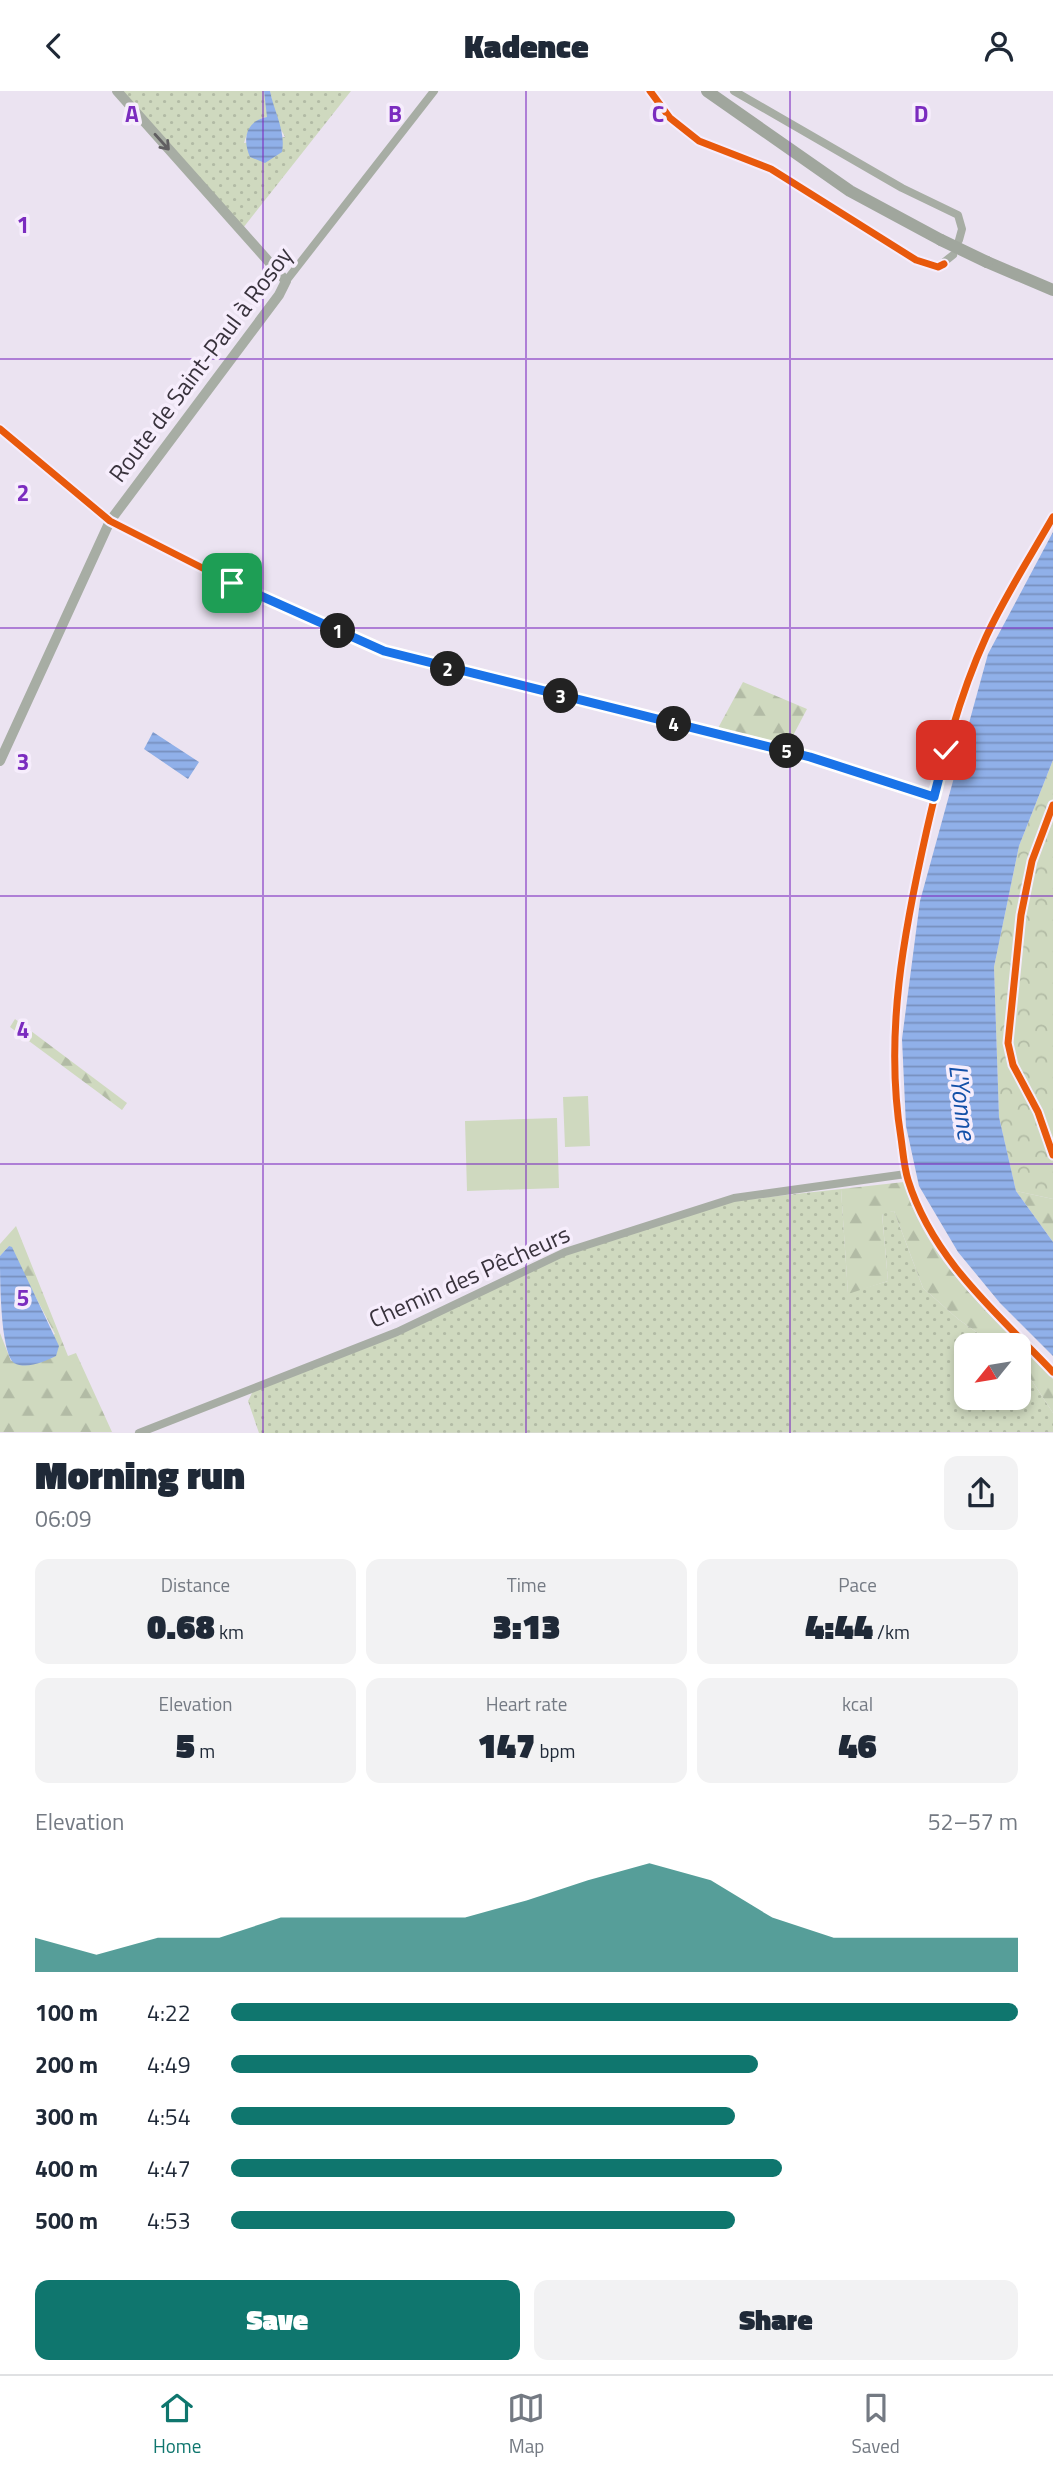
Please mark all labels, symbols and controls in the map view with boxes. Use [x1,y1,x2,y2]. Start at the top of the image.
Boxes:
text: Kadence [464,22,589,70]
icon: back [35,27,73,65]
icon: person [980,27,1018,65]
text: A [125,96,139,131]
text: B [388,96,402,131]
text: C [652,96,664,131]
text: D [914,96,928,131]
one-way arrow [154,133,170,151]
text: 1 [17,207,29,242]
street label: Route de Saint-Paul à Rosoy [99,238,301,489]
text: 2 [17,475,29,510]
pin [202,553,262,613]
icon: arrive [213,564,251,602]
pin: 1 [320,613,356,649]
text: 1 [332,616,343,645]
pin: 2 [430,651,466,687]
text: 2 [442,654,453,683]
pin: 3 [544,679,578,713]
text: 3 [555,681,566,710]
pin: 4 [656,707,692,741]
text: 4 [668,709,679,738]
pin [916,720,976,780]
icon: check [927,731,965,769]
pin: 5 [770,733,804,769]
text: 5 [781,736,792,765]
text: 3 [17,744,29,779]
text: 4 [17,1012,29,1047]
water label: L'Yonne [939,1062,987,1144]
street label: Chemin des Pêcheurs [363,1215,575,1337]
text: 5 [17,1280,29,1315]
north arrow [954,1333,1031,1411]
map controls [954,1333,1031,1410]
text: Morning run [35,1446,245,1504]
button: share [944,1456,1018,1530]
text: 06:09 [35,1501,92,1536]
text: Distance [161,1570,230,1599]
text: Time [507,1570,546,1599]
text: Pace [838,1570,877,1599]
text: 0.68 [147,1599,215,1653]
text: 3:13 [493,1599,560,1653]
text: 4:44 [805,1599,873,1653]
text: km [215,1617,244,1646]
text: /km [873,1617,910,1646]
text: Elevation [159,1689,232,1718]
text: Heart rate [486,1689,567,1718]
text: kcal [842,1689,873,1718]
text: 5 [176,1718,195,1772]
text: 147 [478,1718,535,1772]
text: 46 [838,1718,877,1772]
text: m [195,1736,215,1765]
text: bpm [535,1736,575,1765]
text: Elevation [35,1804,124,1839]
text: 52–57 m [928,1804,1018,1839]
text: 100 m [35,1995,98,2030]
text: 4:22 [147,1995,191,2030]
text: 200 m [35,2047,98,2082]
text: 4:49 [147,2047,191,2082]
text: 300 m [35,2099,98,2134]
text: 4:54 [147,2099,191,2134]
text: 400 m [35,2151,98,2186]
text: 4:47 [147,2151,191,2186]
text: 500 m [35,2203,98,2238]
text: 4:53 [147,2203,191,2238]
button: Save [35,2280,520,2360]
button: Share [534,2280,1018,2360]
tab: Home [153,2389,201,2460]
tab: Map [507,2389,545,2460]
tab: Saved [852,2389,900,2460]

